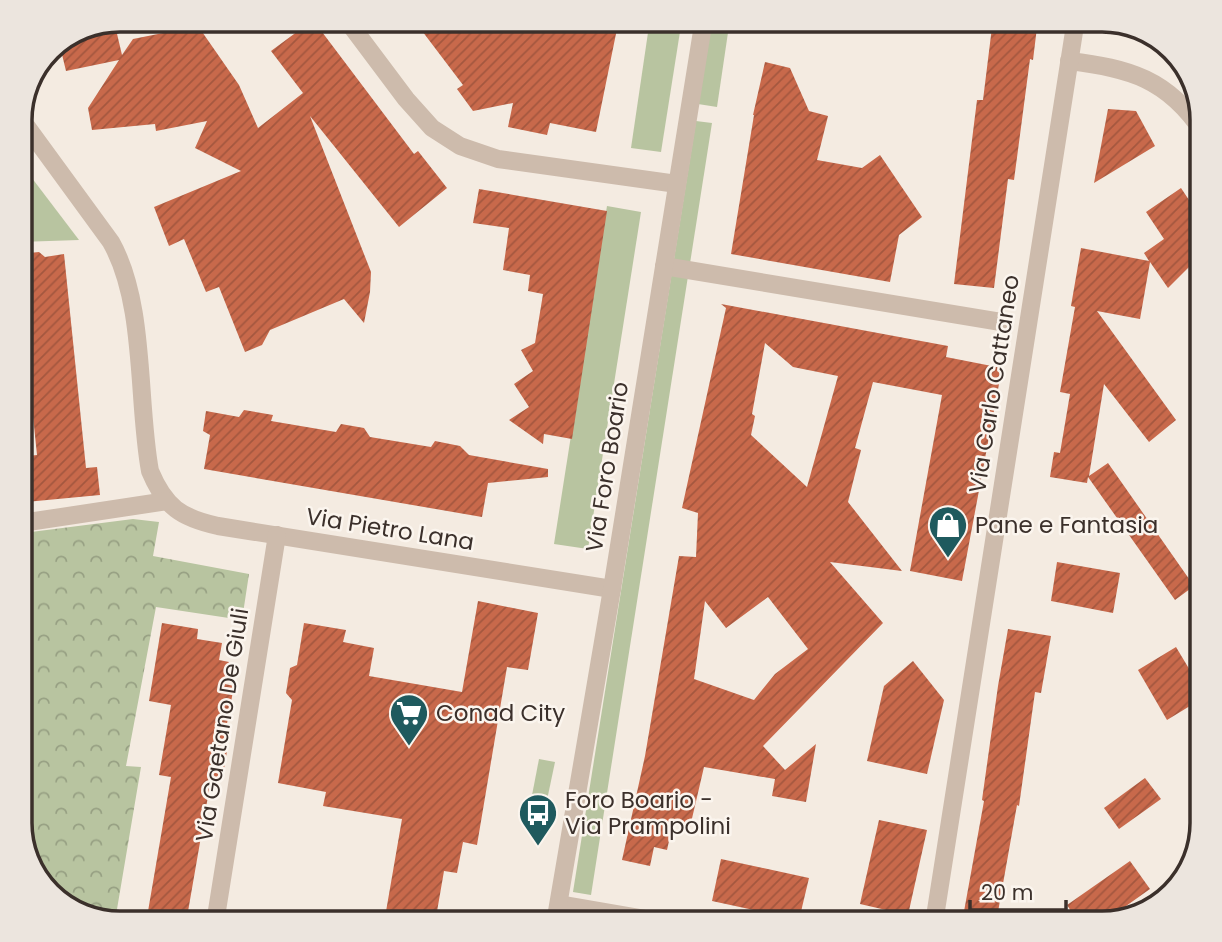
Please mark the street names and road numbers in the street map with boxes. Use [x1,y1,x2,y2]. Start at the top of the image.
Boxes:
street label: Via Carlo Cattaneo [961,273,1027,495]
street label: Via Foro Boario [578,380,636,554]
street label: Via Pietro Lana [304,500,476,558]
street label: Via Gaetano De Giuli [188,606,256,844]

